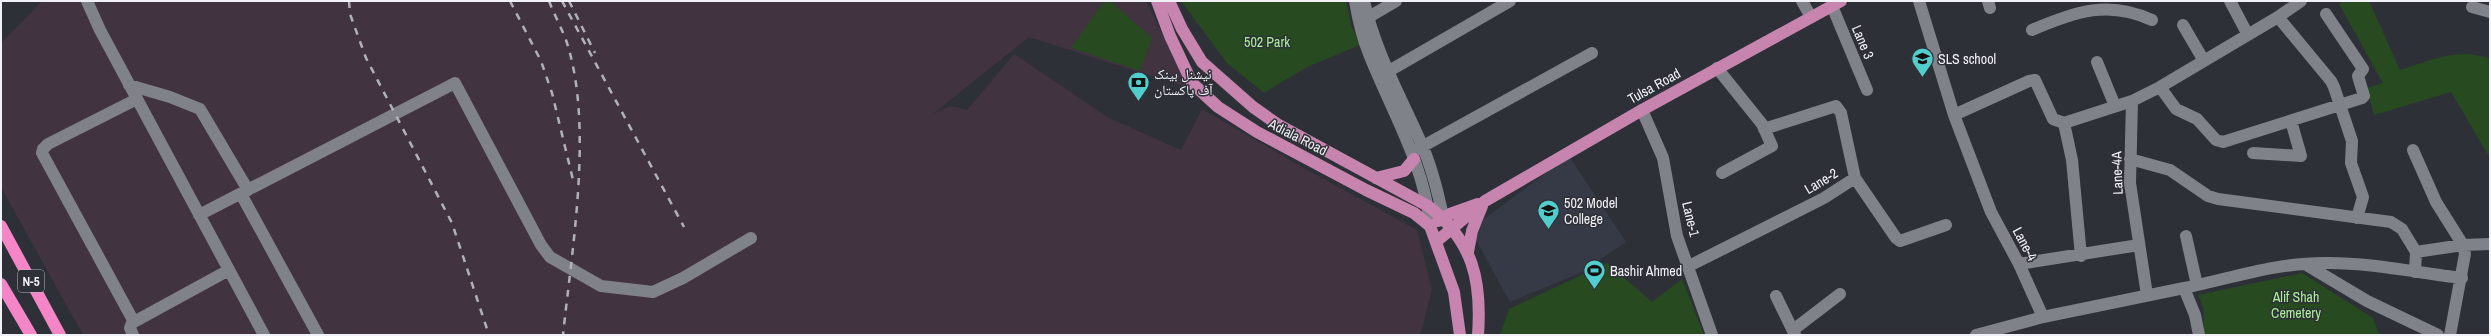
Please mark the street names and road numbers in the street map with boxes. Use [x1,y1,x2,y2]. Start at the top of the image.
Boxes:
street label: Lane 3 [1848,22,1878,62]
street label: Tulsa Road [1624,64,1684,108]
street label: Adiala Road [1265,114,1330,159]
street label: Lane-4A [2107,151,2127,195]
street label: Lane-2 [1801,164,1841,198]
street label: Lane-1 [1678,200,1704,239]
street label: Lane-4 [2009,224,2042,265]
road number: N-5 [18,270,44,292]

